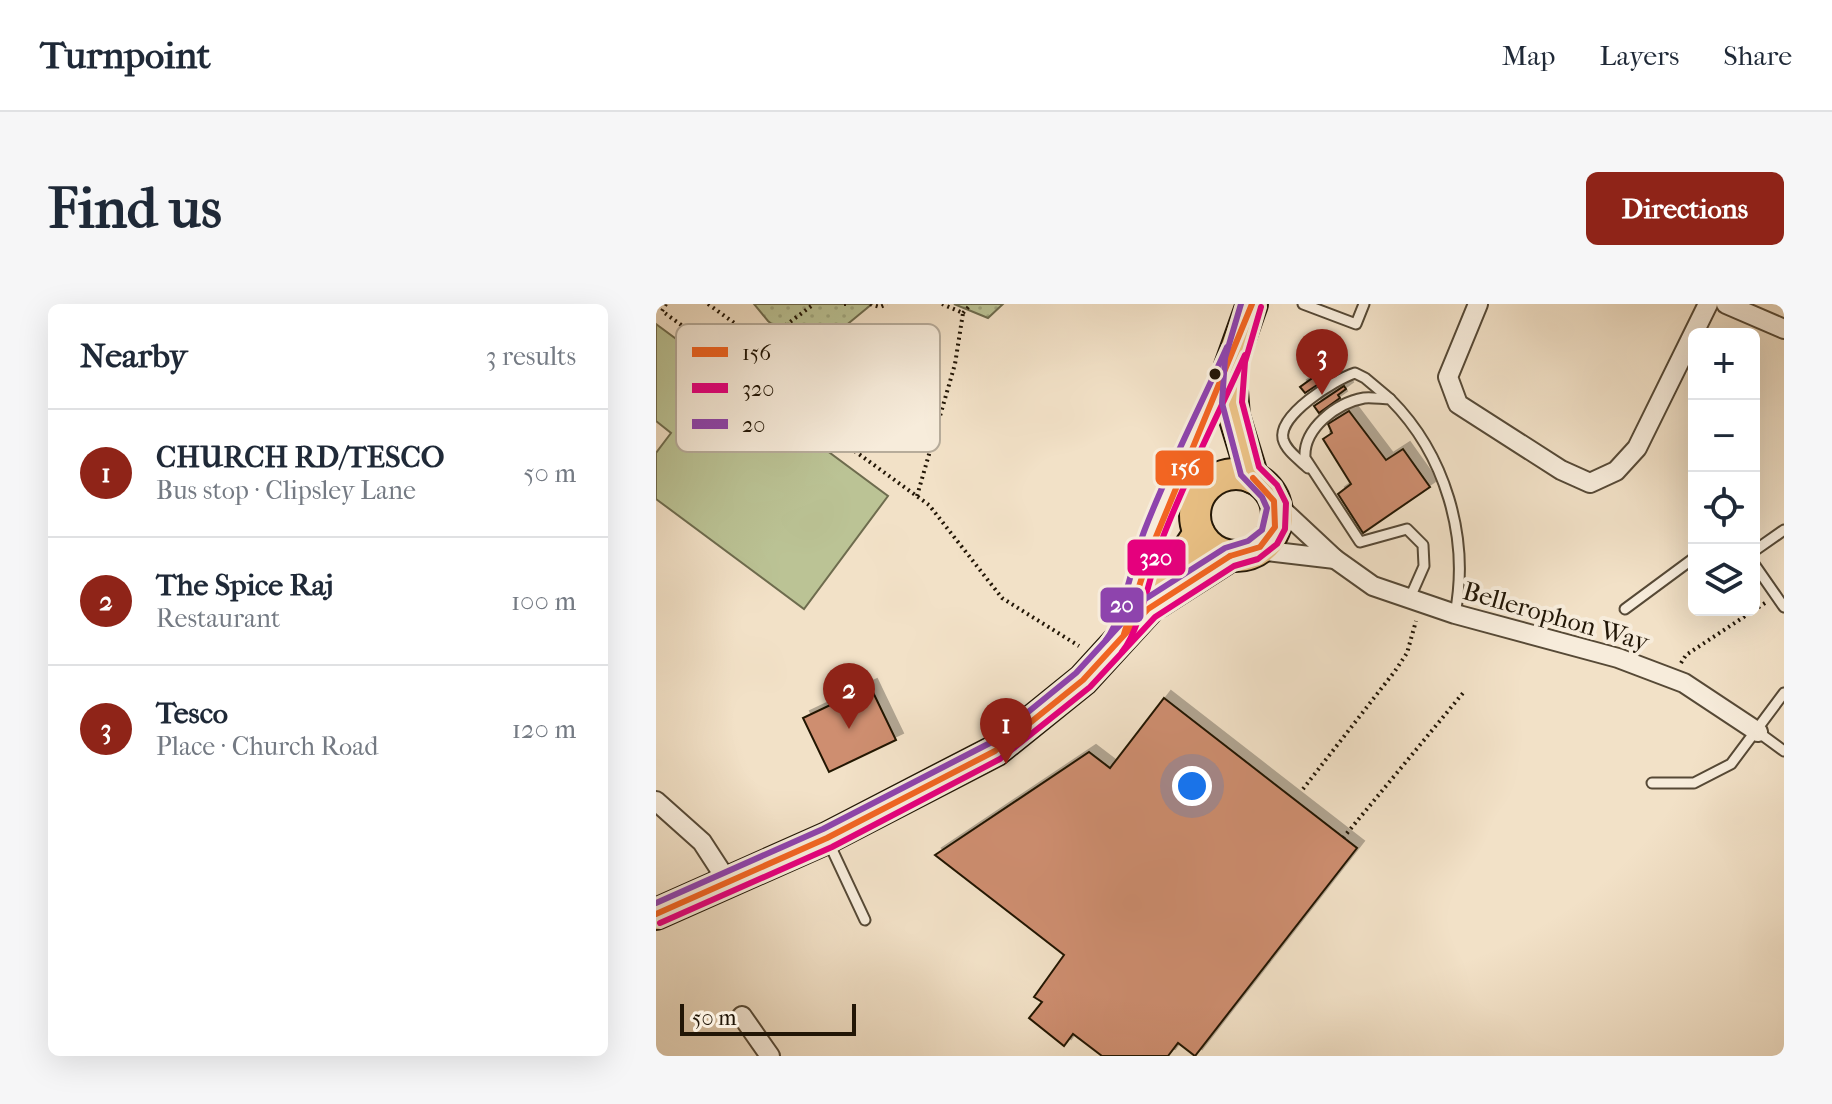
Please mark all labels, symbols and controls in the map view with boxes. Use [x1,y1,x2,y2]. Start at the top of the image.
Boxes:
text: Turnpoint [40,33,211,78]
text: Map [1502,39,1555,72]
text: Layers [1599,39,1679,72]
text: Share [1723,39,1792,72]
button: Directions [1586,172,1784,245]
text: Find us [48,176,222,241]
legend [676,324,940,452]
map controls [1688,328,1760,616]
button: + [1688,328,1760,400]
pin: 3 [1296,329,1348,395]
text: Nearby [80,336,187,376]
text: 156 [742,340,771,366]
text: 3 results [486,341,576,372]
unlabelled marker [1207,366,1223,382]
text: 320 [742,376,774,402]
button: − [1688,400,1760,472]
text: 20 [742,412,765,438]
text: CHURCH RD/TESCO [156,440,444,475]
line badge: 156 [1154,449,1215,487]
text: 156 [1170,455,1201,481]
text: 1 [101,458,111,489]
text: 50 m [523,458,576,489]
button: locate [1688,472,1760,544]
text: Bus stop · Clipsley Lane [156,475,416,506]
line badge: 320 [1126,538,1187,577]
button: layers [1688,544,1760,616]
text: 320 [1140,545,1172,571]
text: The Spice Raj [156,568,333,603]
street label: Bellerophon Way [1459,575,1654,658]
text: 2 [99,586,113,617]
text: 100 m [511,586,576,617]
line badge: 20 [1099,586,1145,624]
text: 20 [1110,592,1134,618]
text: Restaurant [156,603,280,634]
pin: 2 [823,663,875,729]
text: Tesco [156,696,228,731]
pin: 1 [980,698,1032,764]
text: 3 [101,714,111,745]
text: 120 m [512,714,576,745]
text: Place · Church Road [156,731,378,762]
your location [1172,766,1212,806]
scale bar [680,1000,856,1036]
text: 50 m [692,1005,737,1031]

